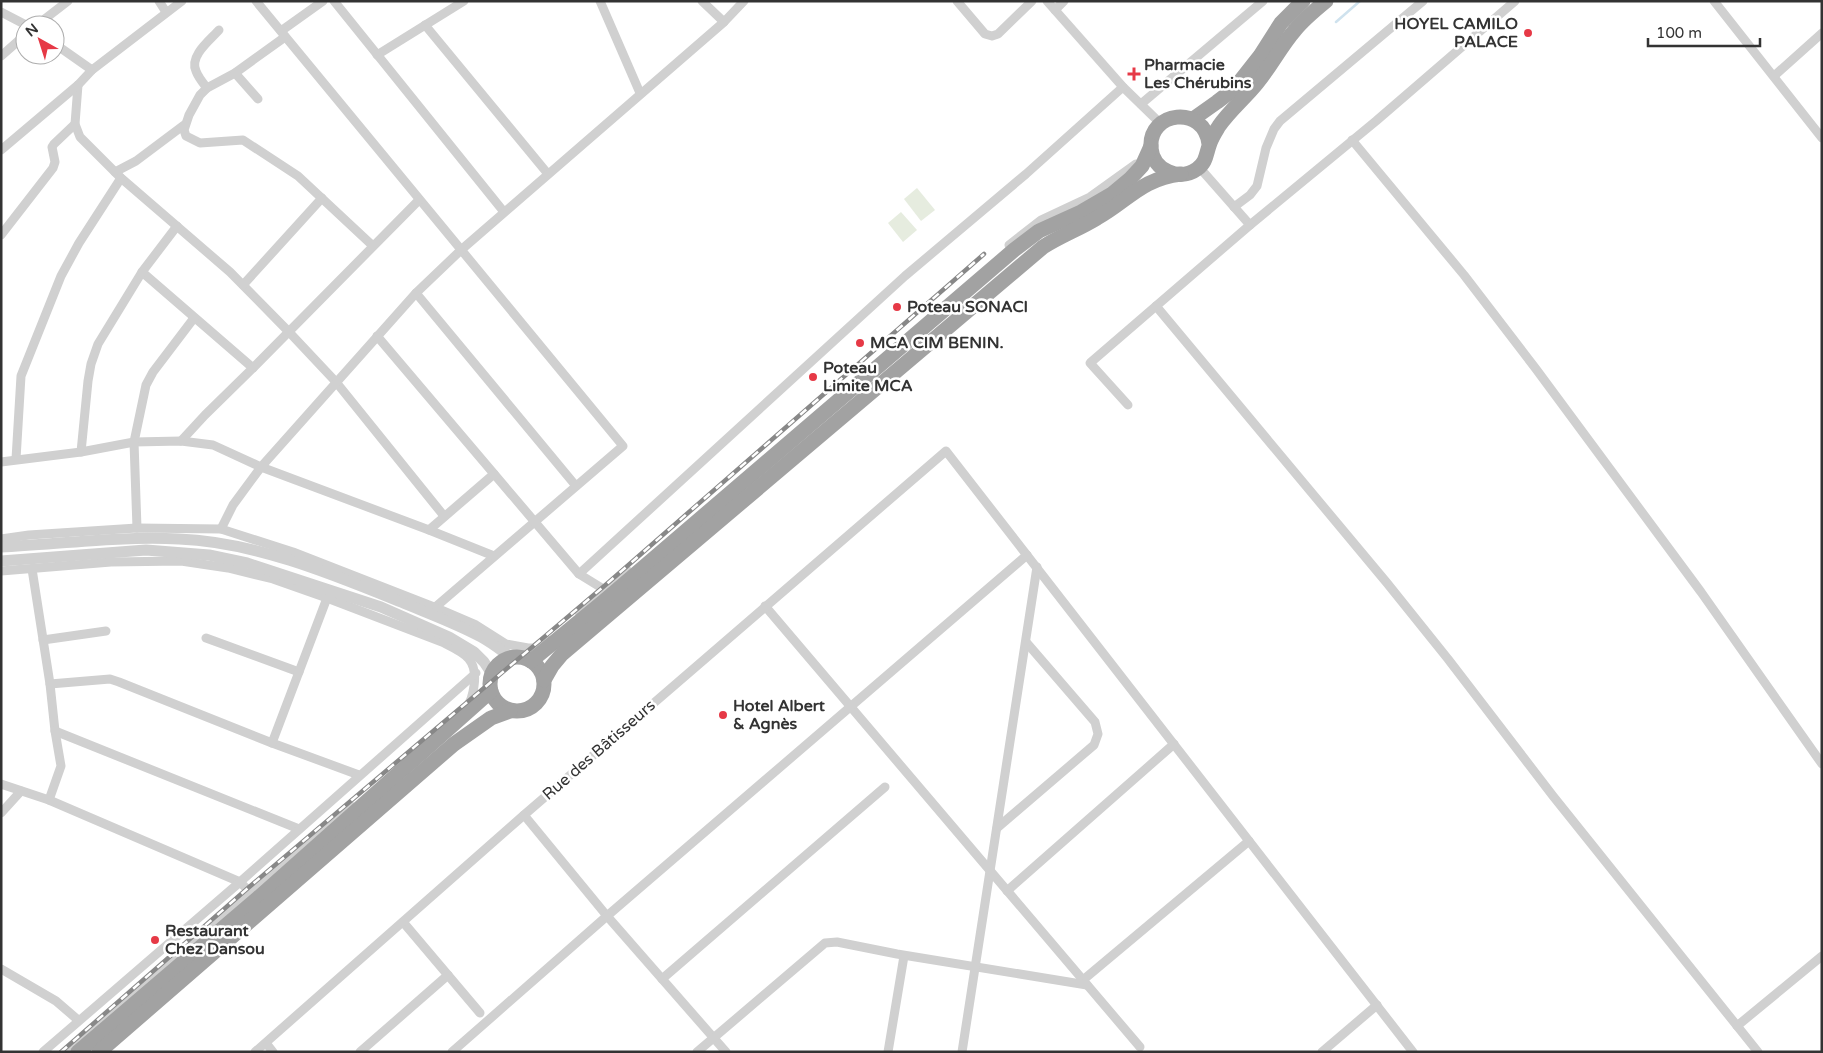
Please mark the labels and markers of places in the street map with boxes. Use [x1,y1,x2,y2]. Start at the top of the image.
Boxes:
place label: HOYEL CAMILO PALACE [1394,14,1518,52]
marker: HOYEL CAMILO PALACE [1522,27,1534,39]
place label: Pharmacie Les Chérubins [1144,55,1252,93]
marker: Pharmacie Les Chérubins [1128,68,1140,80]
place label: Poteau SONACI [907,297,1028,317]
marker: Poteau SONACI [891,301,903,313]
place label: MCA CIM BENIN. [870,333,1004,353]
marker: MCA CIM BENIN. [854,337,866,349]
place label: Poteau Limite MCA [823,358,913,396]
marker: Poteau Limite MCA [807,371,819,383]
place label: Hotel Albert & Agnès [733,696,826,734]
marker: Hotel Albert & Agnès [717,709,729,721]
place label: Restaurant Chez Dansou [165,921,265,959]
marker: Restaurant Chez Dansou [149,934,161,946]

